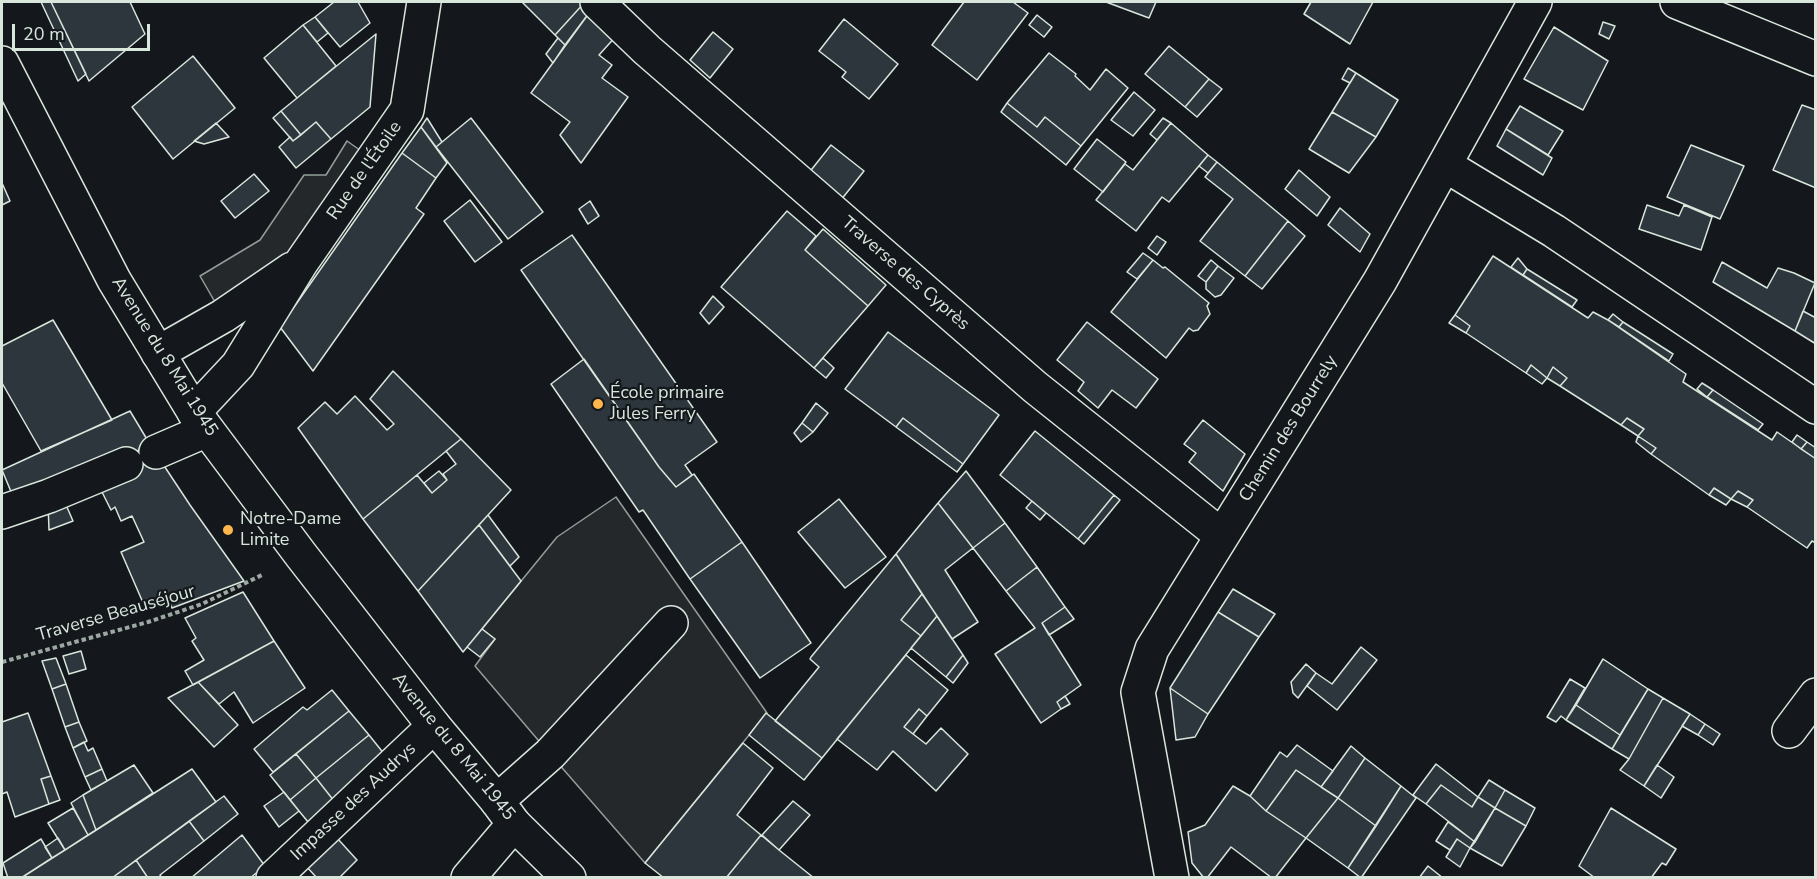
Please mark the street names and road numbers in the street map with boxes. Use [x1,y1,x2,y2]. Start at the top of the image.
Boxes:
street label: Rue de l'Étoile [323,118,407,224]
street label: Traverse des Cyprès [837,213,973,335]
street label: Avenue du 8 Mai 1945 [106,273,222,441]
street label: Chemin des Bourrely [1235,352,1343,506]
street label: Traverse Beauséjour [34,581,198,647]
street label: Avenue du 8 Mai 1945 [387,669,519,825]
street label: Impasse des Audrys [287,738,421,866]

